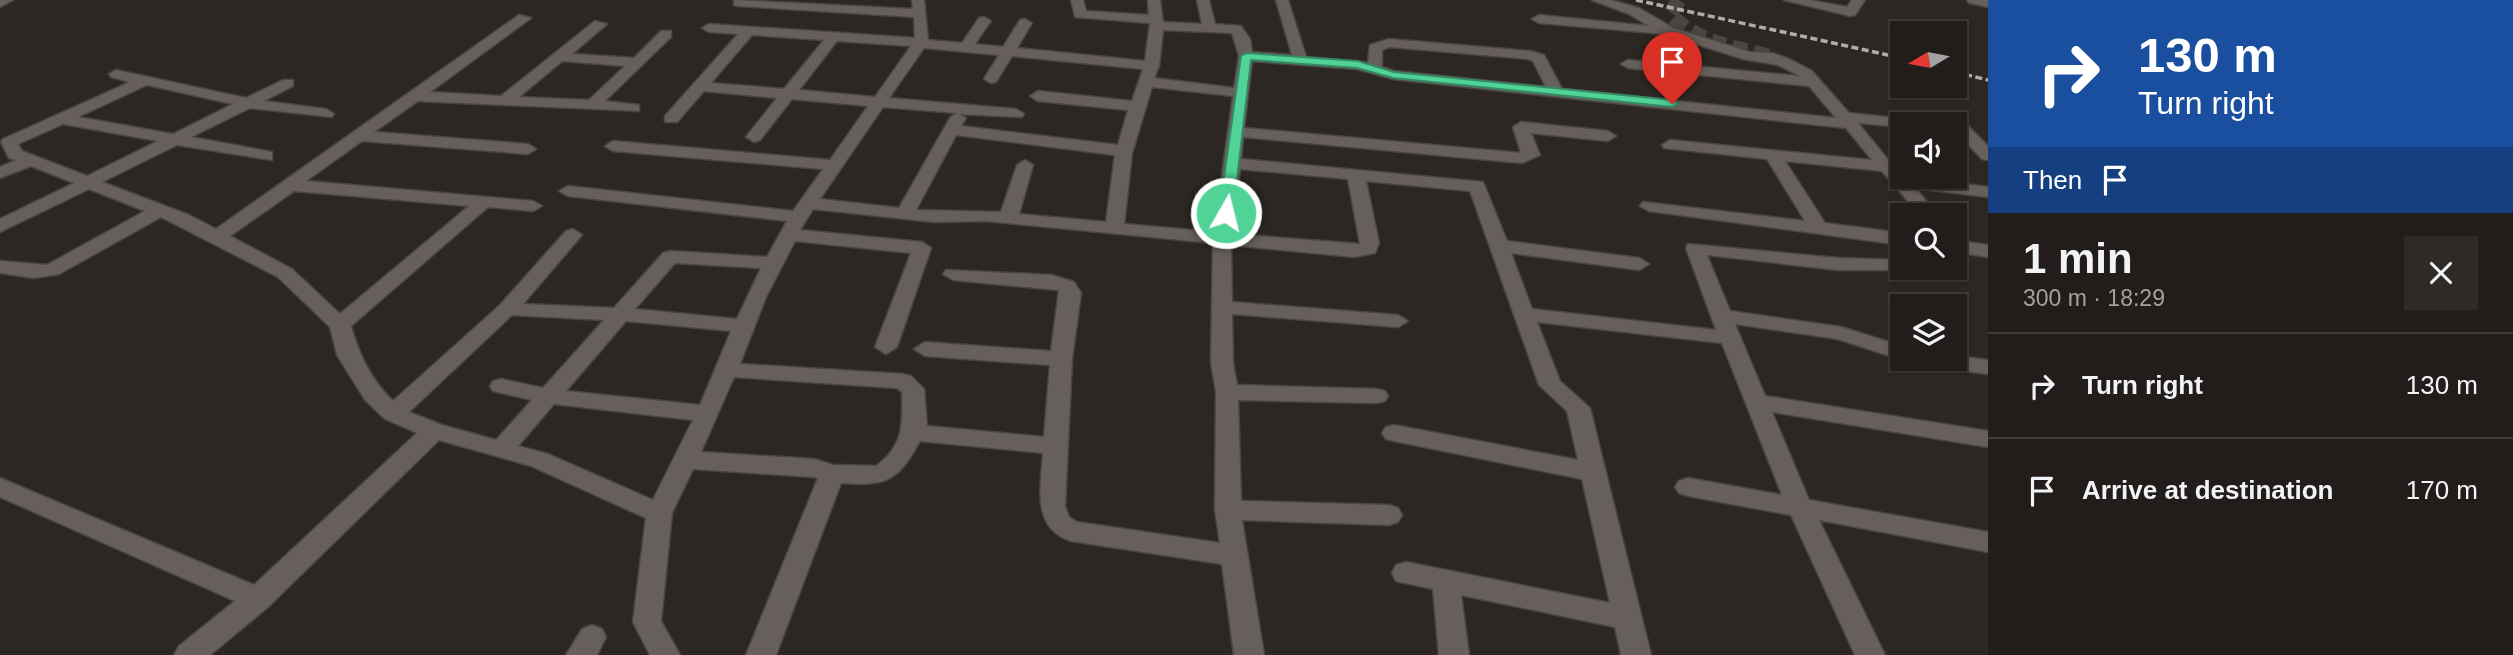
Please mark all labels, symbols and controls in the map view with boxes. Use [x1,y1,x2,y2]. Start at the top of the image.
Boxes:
north arrow [1890,21,1967,98]
map controls [1890,21,1967,371]
icon: right [2023,28,2114,119]
text: 130 m [2138,28,2277,82]
pin [1642,32,1702,104]
icon: arrive [1653,43,1691,81]
text: Turn right [2138,85,2274,121]
button: sound [1890,112,1967,189]
icon: arrive [2096,161,2134,199]
text: Then [2023,165,2082,195]
position arrow [1189,176,1263,250]
button: search [1890,203,1967,280]
text: 1 min [2023,235,2133,282]
button: close [2404,236,2478,310]
text: 300 m · 18:29 [2023,285,2165,311]
button: layers [1890,294,1967,371]
icon: right [2023,367,2061,405]
text: Turn right [2082,370,2203,400]
text: 130 m [2406,370,2478,400]
icon: arrive [2023,472,2061,510]
text: Arrive at destination [2082,475,2333,505]
text: 170 m [2406,475,2478,505]

